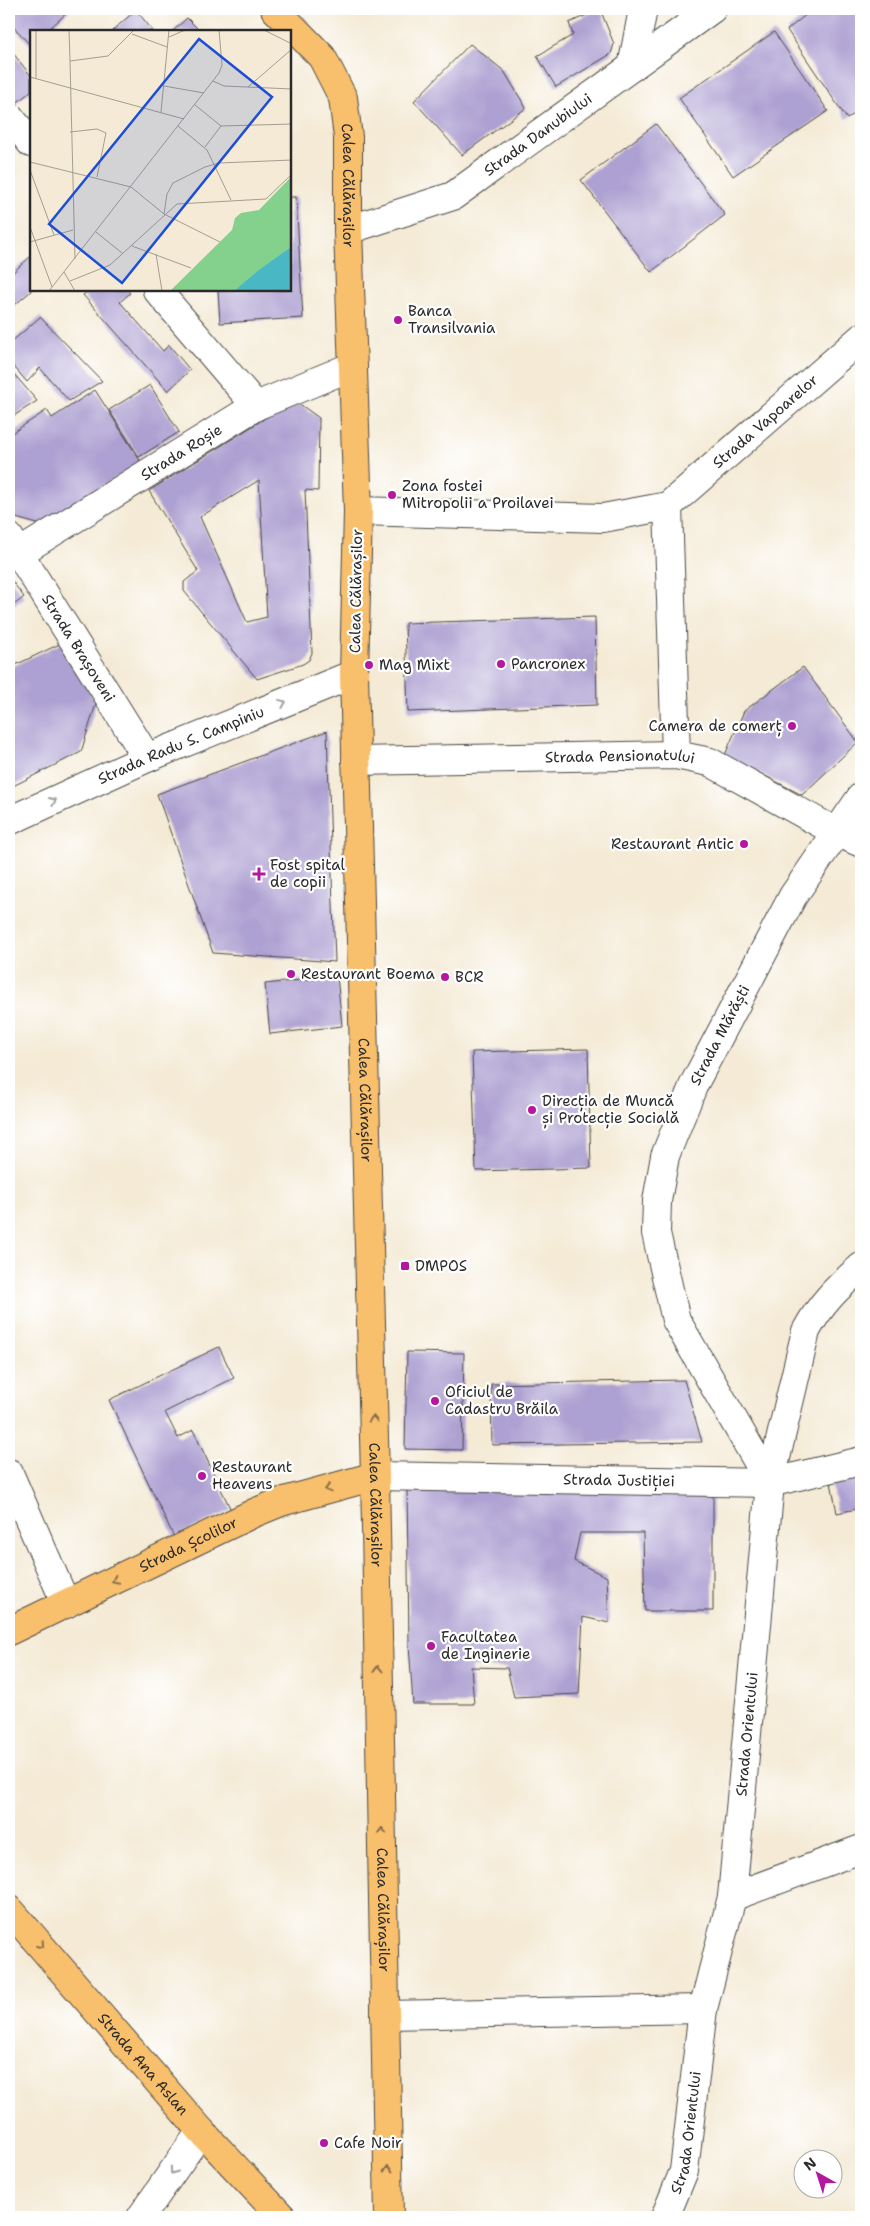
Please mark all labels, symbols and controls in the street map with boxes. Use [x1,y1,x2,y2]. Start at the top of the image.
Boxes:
inset map [30,30,291,291]
street label: Strada Danubiului [480,89,596,181]
street label: Calea Călărașilor [336,122,359,248]
place label: Banca Transilvania [408,301,496,338]
marker: Banca Transilvania [392,314,404,326]
street label: Strada Vapoarelor [708,370,822,473]
street label: Strada Roșie [137,419,226,485]
place label: Zona fostei Mitropolii a Proilavei [402,476,554,513]
marker: Zona fostei Mitropolii a Proilavei [386,489,398,501]
street label: Calea Călărașilor [345,529,368,653]
street label: Strada Brașoveni [37,590,120,706]
place label: Pancronex [511,654,586,674]
place label: Mag Mixt [379,655,450,675]
marker: Pancronex [495,658,507,670]
marker: Mag Mixt [363,659,375,671]
one-way arrow [278,698,287,709]
street label: Strada Radu S. Campiniu [95,702,267,789]
place label: Camera de comerț [649,716,782,737]
marker: Camera de comerț [786,720,798,732]
street label: Strada Pensionatului [545,745,697,769]
one-way arrow [48,797,57,807]
place label: Restaurant Antic [611,834,734,854]
marker: Restaurant Antic [738,838,750,850]
place label: Fost spital de copii [270,855,346,892]
marker: Fost spital de copii [252,867,266,881]
place label: Restaurant Boema [301,964,435,984]
place label: BCR [455,967,483,987]
marker: Restaurant Boema [285,968,297,980]
marker: BCR [439,971,451,983]
street label: Strada Mărăști [685,982,754,1089]
street label: Calea Călărașilor [354,1038,377,1163]
place label: Direcția de Muncă și Protecție Socială [542,1091,680,1129]
marker: Direcția de Muncă și Protecție Socială [526,1104,538,1116]
place label: DMPOS [415,1256,467,1276]
marker: DMPOS [399,1260,411,1272]
place label: Oficiul de Cadastru Brăila [445,1382,559,1419]
marker: Oficiul de Cadastru Brăila [429,1395,441,1407]
one-way arrow [368,1414,378,1422]
street label: Calea Călărașilor [364,1442,387,1567]
place label: Restaurant Heavens [212,1457,292,1494]
street label: Strada Justiției [563,1469,675,1492]
marker: Restaurant Heavens [196,1470,208,1482]
one-way arrow [324,1483,332,1493]
street label: Strada Școlilor [136,1512,241,1577]
one-way arrow [111,1574,120,1584]
place label: Facultatea de Inginerie [441,1627,530,1664]
marker: Facultatea de Inginerie [425,1640,437,1652]
one-way arrow [373,1664,384,1672]
street label: Strada Orientului [731,1671,763,1797]
one-way arrow [377,1827,387,1834]
street label: Calea Călărașilor [372,1847,394,1972]
one-way arrow [35,1940,44,1949]
street label: Strada Ana Aslan [93,2009,193,2120]
street label: Strada Orientului [666,2070,706,2197]
place label: Cafe Noir [334,2133,402,2153]
marker: Cafe Noir [318,2137,330,2149]
north arrow [792,2148,842,2198]
text: N [800,2153,820,2174]
one-way arrow [383,2164,394,2172]
one-way arrow [170,2166,179,2175]

